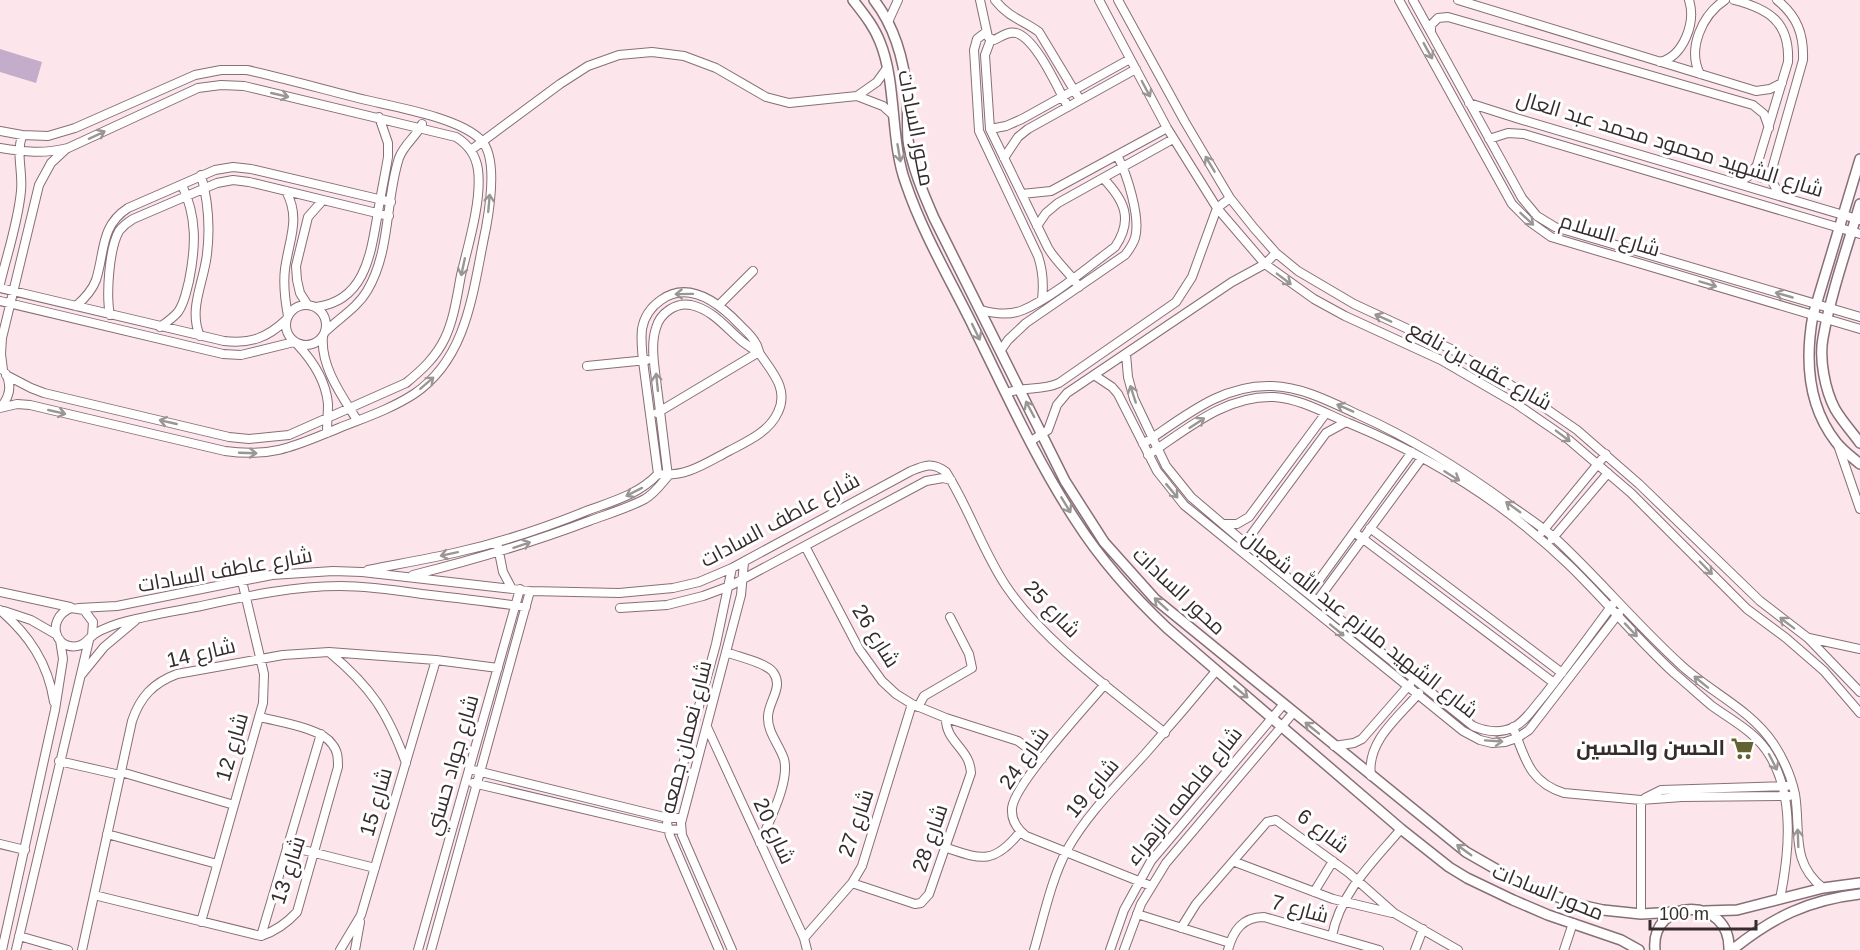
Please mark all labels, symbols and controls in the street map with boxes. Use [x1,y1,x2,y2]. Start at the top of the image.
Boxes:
one-way arrow [1422,42,1434,59]
street label: محور السادات [893,68,939,188]
one-way arrow [1141,79,1152,97]
street label: شارع الشهيد محمود محمد عبد العال [1513,86,1826,204]
one-way arrow [271,89,290,101]
one-way arrow [87,128,105,140]
one-way arrow [894,143,905,163]
one-way arrow [1204,156,1216,173]
one-way arrow [484,194,495,214]
street label: شارع السلام [1557,208,1663,263]
one-way arrow [1519,211,1534,226]
one-way arrow [457,257,468,276]
one-way arrow [1276,272,1292,285]
one-way arrow [1698,279,1717,290]
one-way arrow [675,288,695,300]
one-way arrow [1775,289,1794,300]
one-way arrow [1375,312,1393,323]
street label: شارع عقبه بن نافع [1403,317,1556,417]
one-way arrow [971,322,982,340]
one-way arrow [651,372,662,392]
one-way arrow [419,377,435,390]
one-way arrow [1126,385,1137,404]
one-way arrow [1023,401,1035,419]
one-way arrow [1336,402,1354,414]
one-way arrow [48,406,67,418]
one-way arrow [159,416,178,428]
one-way arrow [1188,417,1205,429]
one-way arrow [1555,429,1571,442]
one-way arrow [237,448,257,459]
street label: شارع عاطف السادات [696,468,865,574]
one-way arrow [1443,470,1460,482]
one-way arrow [1165,483,1179,498]
one-way arrow [626,486,643,498]
one-way arrow [1060,496,1072,513]
one-way arrow [1505,500,1521,513]
street label: شارع الشهيد ملازم عبد الله شعبان [1237,523,1483,725]
one-way arrow [512,538,531,549]
street label: محور السادات [1128,542,1230,640]
street label: شارع عاطف السادات [136,543,314,599]
one-way arrow [440,549,460,560]
one-way arrow [1699,560,1714,575]
street label: شارع 25 [1018,576,1085,644]
one-way arrow [1153,597,1168,612]
street label: شارع 26 [846,600,905,673]
one-way arrow [1780,616,1796,629]
one-way arrow [1624,622,1638,637]
one-way arrow [1329,624,1345,637]
street label: شارع 14 [164,633,238,675]
street label: شارع نعمان جمعه [655,658,719,817]
one-way arrow [1694,675,1709,689]
one-way arrow [1233,685,1248,699]
street label: شارع جواد حسني [420,692,487,839]
street label: شارع 12 [211,710,255,784]
street label: شارع 24 [994,722,1056,795]
street label: شارع فاطمه الزهراء [1121,722,1249,871]
one-way arrow [1304,722,1320,735]
supermarket icon: الحسن والحسين [1730,735,1756,761]
one-way arrow [1484,736,1504,747]
place label: الحسن والحسين [1576,736,1725,761]
one-way arrow [1767,752,1779,770]
street label: شارع 19 [1060,754,1125,824]
street label: شارع 15 [355,765,399,839]
street label: شارع 27 [833,786,881,861]
street label: شارع 20 [747,794,800,869]
street label: شارع 28 [907,801,955,876]
street label: شارع 6 [1291,804,1353,860]
one-way arrow [1793,829,1804,848]
street label: شارع 13 [266,833,312,908]
one-way arrow [1456,844,1472,856]
street label: محور السادات [1489,859,1607,925]
street label: شارع 7 [1268,890,1331,930]
scale bar [1650,893,1756,931]
text: 100 m [1659,904,1709,924]

